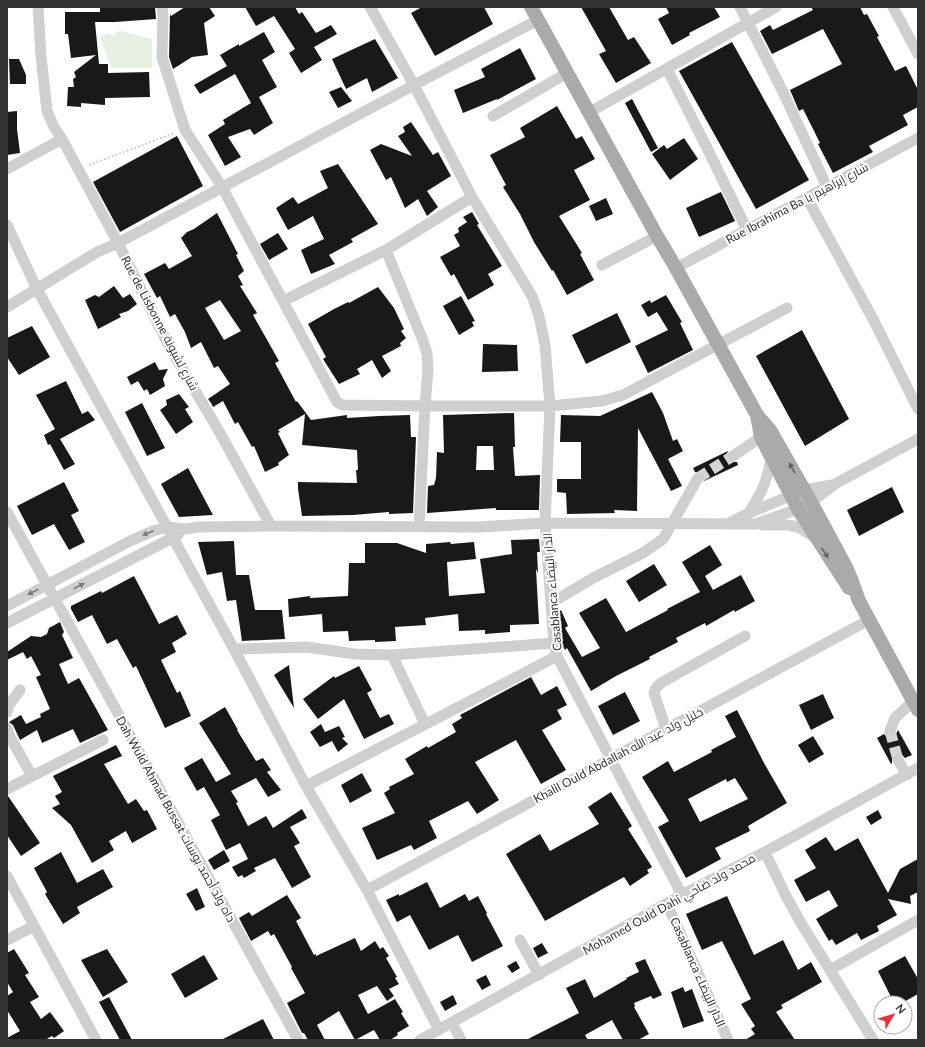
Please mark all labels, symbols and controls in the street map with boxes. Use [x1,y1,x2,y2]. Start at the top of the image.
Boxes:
street label: Rue Ibrahima Ba شارع إبراهيم با [723,159,871,248]
street label: Rue de Lisbonne شارع لشبونة [117,253,202,394]
one-way arrow [788,462,795,474]
one-way arrow [143,530,154,536]
street label: Casablanca الدار البيضاء [539,532,565,652]
one-way arrow [821,548,829,558]
one-way arrow [73,583,85,589]
one-way arrow [27,589,39,595]
street label: Khalil Ould Abdallah خليل ولد عبد الله [530,704,706,806]
street label: Dah Wuld Ahmad Bussat داه ولد أحمد بوسات [113,714,239,925]
street label: Mohamed Ould Dahi محمد ولد ضاحي [580,850,760,961]
street label: Casablanca الدار البيضاء [667,915,729,1029]
north arrow [873,995,913,1035]
text: N [894,1001,909,1016]

